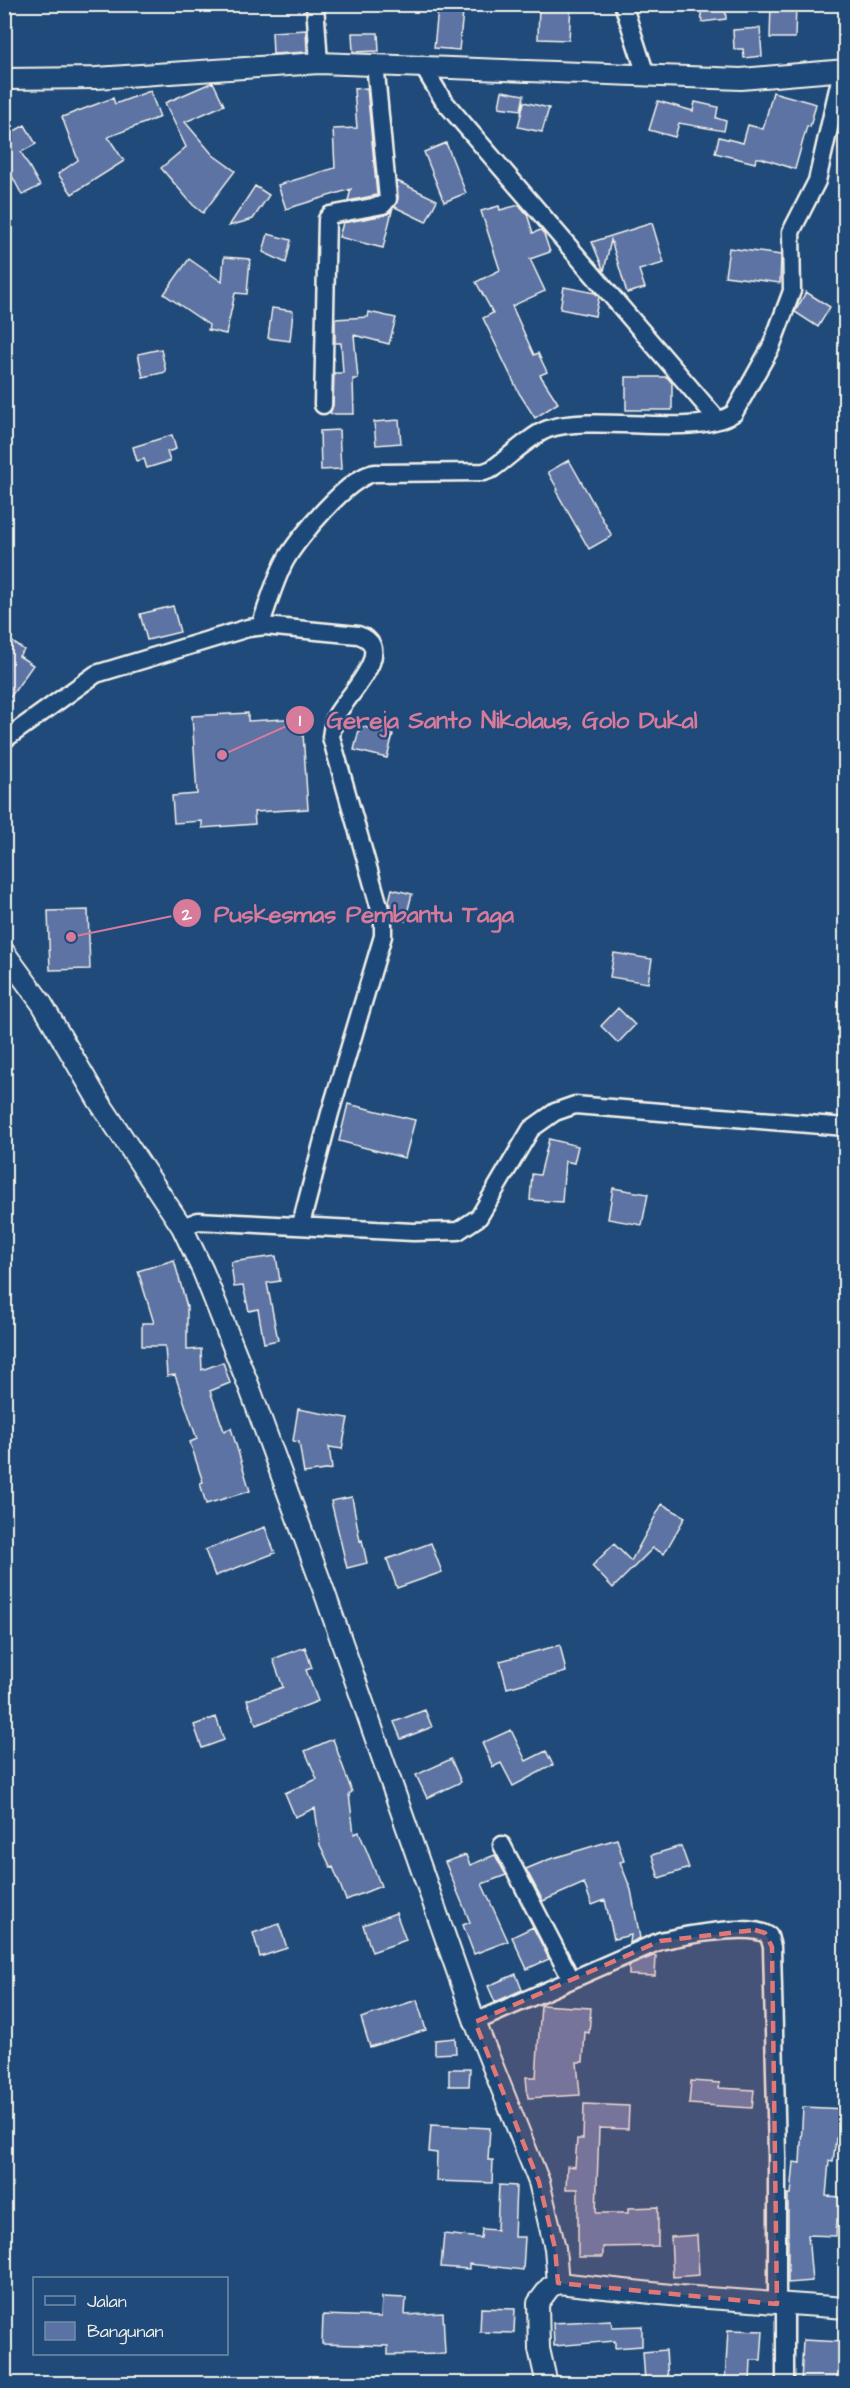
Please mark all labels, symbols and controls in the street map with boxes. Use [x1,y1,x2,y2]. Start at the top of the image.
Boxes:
callout: Gereja Santo Nikolaus, Golo Dukal [285,699,710,741]
text: Gereja Santo Nikolaus, Golo Dukal [327,704,698,738]
text: 1 [299,708,302,733]
callout: Puskesmas Pembantu Taga [172,892,526,934]
text: Puskesmas Pembantu Taga [214,898,515,933]
text: 2 [181,902,193,927]
legend [33,2277,228,2355]
text: Jalan [87,2289,127,2314]
text: Bangunan [87,2319,164,2345]

